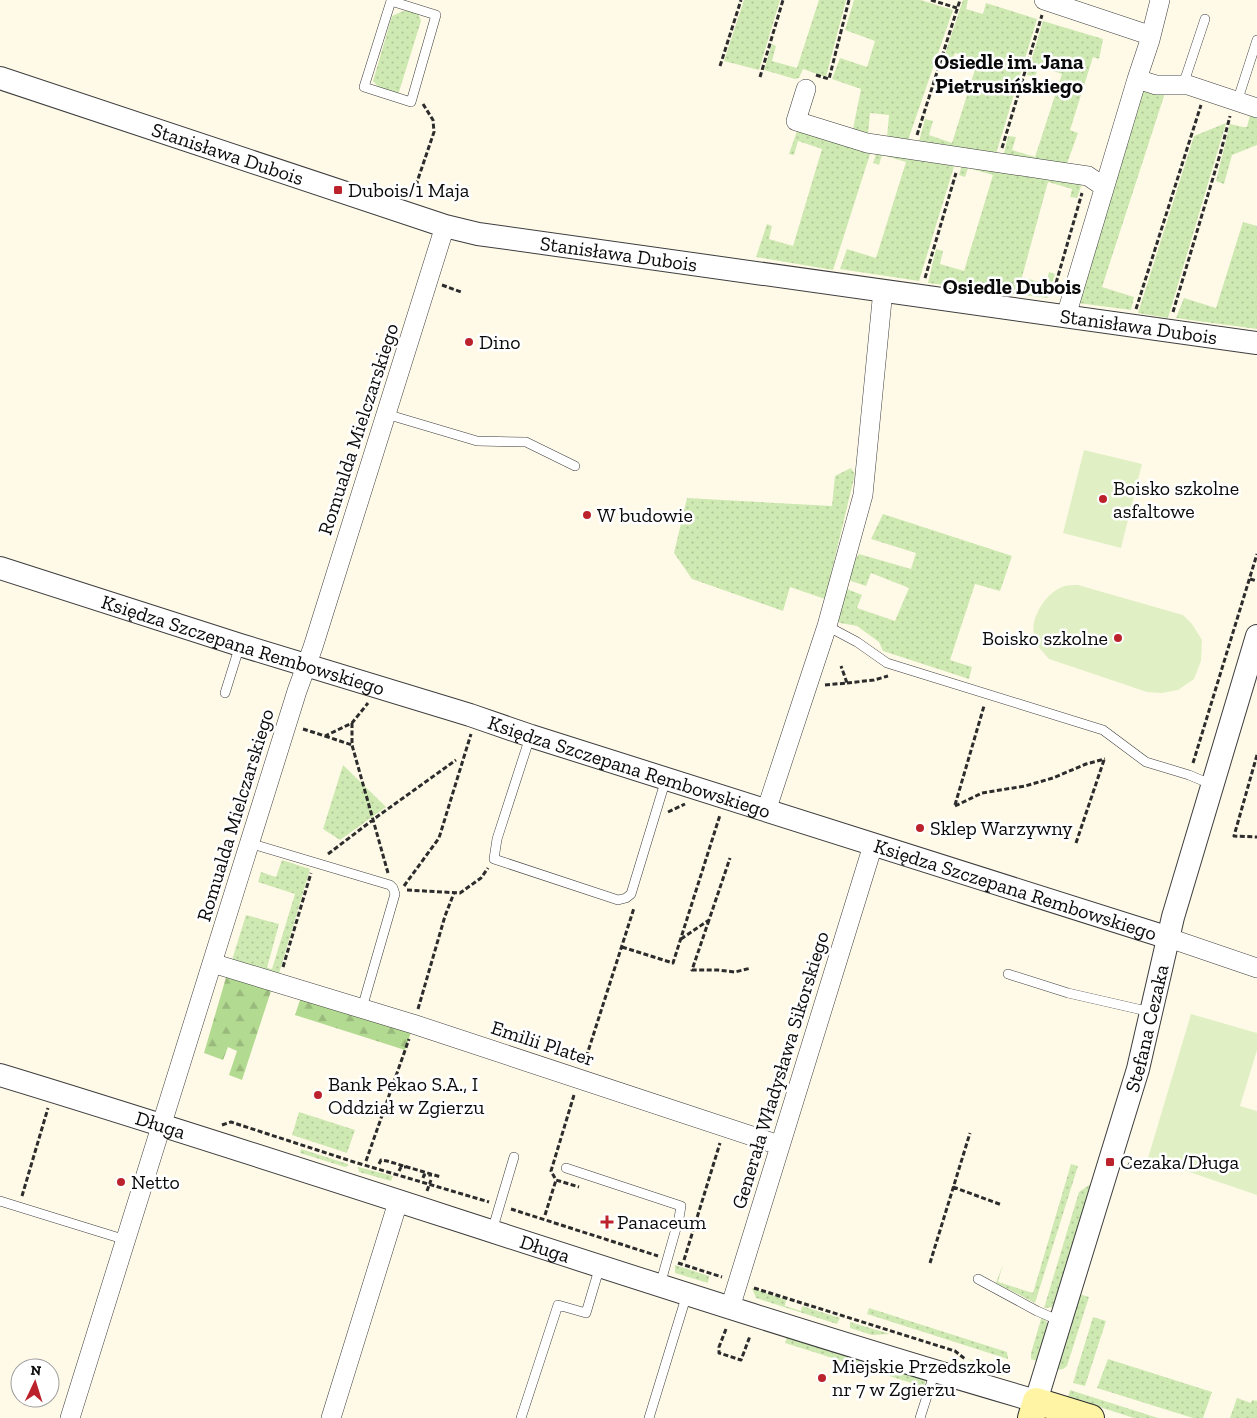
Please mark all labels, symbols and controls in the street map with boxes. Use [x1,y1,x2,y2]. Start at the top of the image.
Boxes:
district label: Osiedle im. Jana Pietrusińskiego [934,49,1084,98]
street label: Stanisława Dubois [149,117,307,190]
place label: Dubois/1 Maja [348,178,470,202]
marker: Dubois/1 Maja [332,184,344,196]
street label: Stanisława Dubois [539,231,699,277]
district label: Osiedle Dubois [943,274,1082,299]
street label: Stanisława Dubois [1058,304,1219,349]
street label: Romualda Mielczarskiego [312,320,404,538]
place label: Dino [479,330,520,354]
marker: Dino [463,336,475,348]
place label: Boisko szkolne asfaltowe [1113,476,1239,523]
marker: Boisko szkolne asfaltowe [1097,493,1109,505]
place label: W budowie [597,503,693,527]
marker: W budowie [581,509,593,521]
street label: Księdza Szczepana Rembowskiego [99,589,388,700]
place label: Boisko szkolne [982,626,1108,650]
marker: Boisko szkolne [1112,632,1124,644]
street label: Romualda Mielczarskiego [191,706,279,924]
street label: Księdza Szczepana Rembowskiego [485,710,774,823]
place label: Sklep Warzywny [930,816,1073,840]
marker: Sklep Warzywny [914,822,926,834]
street label: Księdza Szczepana Rembowskiego [871,833,1160,945]
street label: Generała Władysława Sikorskiego [726,928,834,1212]
street label: Stefana Cezaka [1120,962,1174,1095]
street label: Emilii Plater [488,1015,598,1071]
place label: Bank Pekao S.A., I Oddział w Zgierzu [328,1072,484,1119]
marker: Bank Pekao S.A., I Oddział w Zgierzu [312,1089,324,1101]
street label: Długa [132,1106,189,1144]
place label: Cezaka/Długa [1120,1150,1240,1174]
marker: Cezaka/Długa [1104,1156,1116,1168]
place label: Netto [131,1170,180,1194]
marker: Netto [115,1176,127,1188]
place label: Panaceum [617,1210,707,1234]
marker: Panaceum [601,1216,613,1228]
street label: Długa [517,1229,573,1268]
place label: Miejskie Przedszkole nr 7 w Zgierzu [832,1354,1011,1401]
north arrow [10,1358,60,1408]
text: N [30,1362,42,1379]
marker: Miejskie Przedszkole nr 7 w Zgierzu [816,1372,828,1384]

